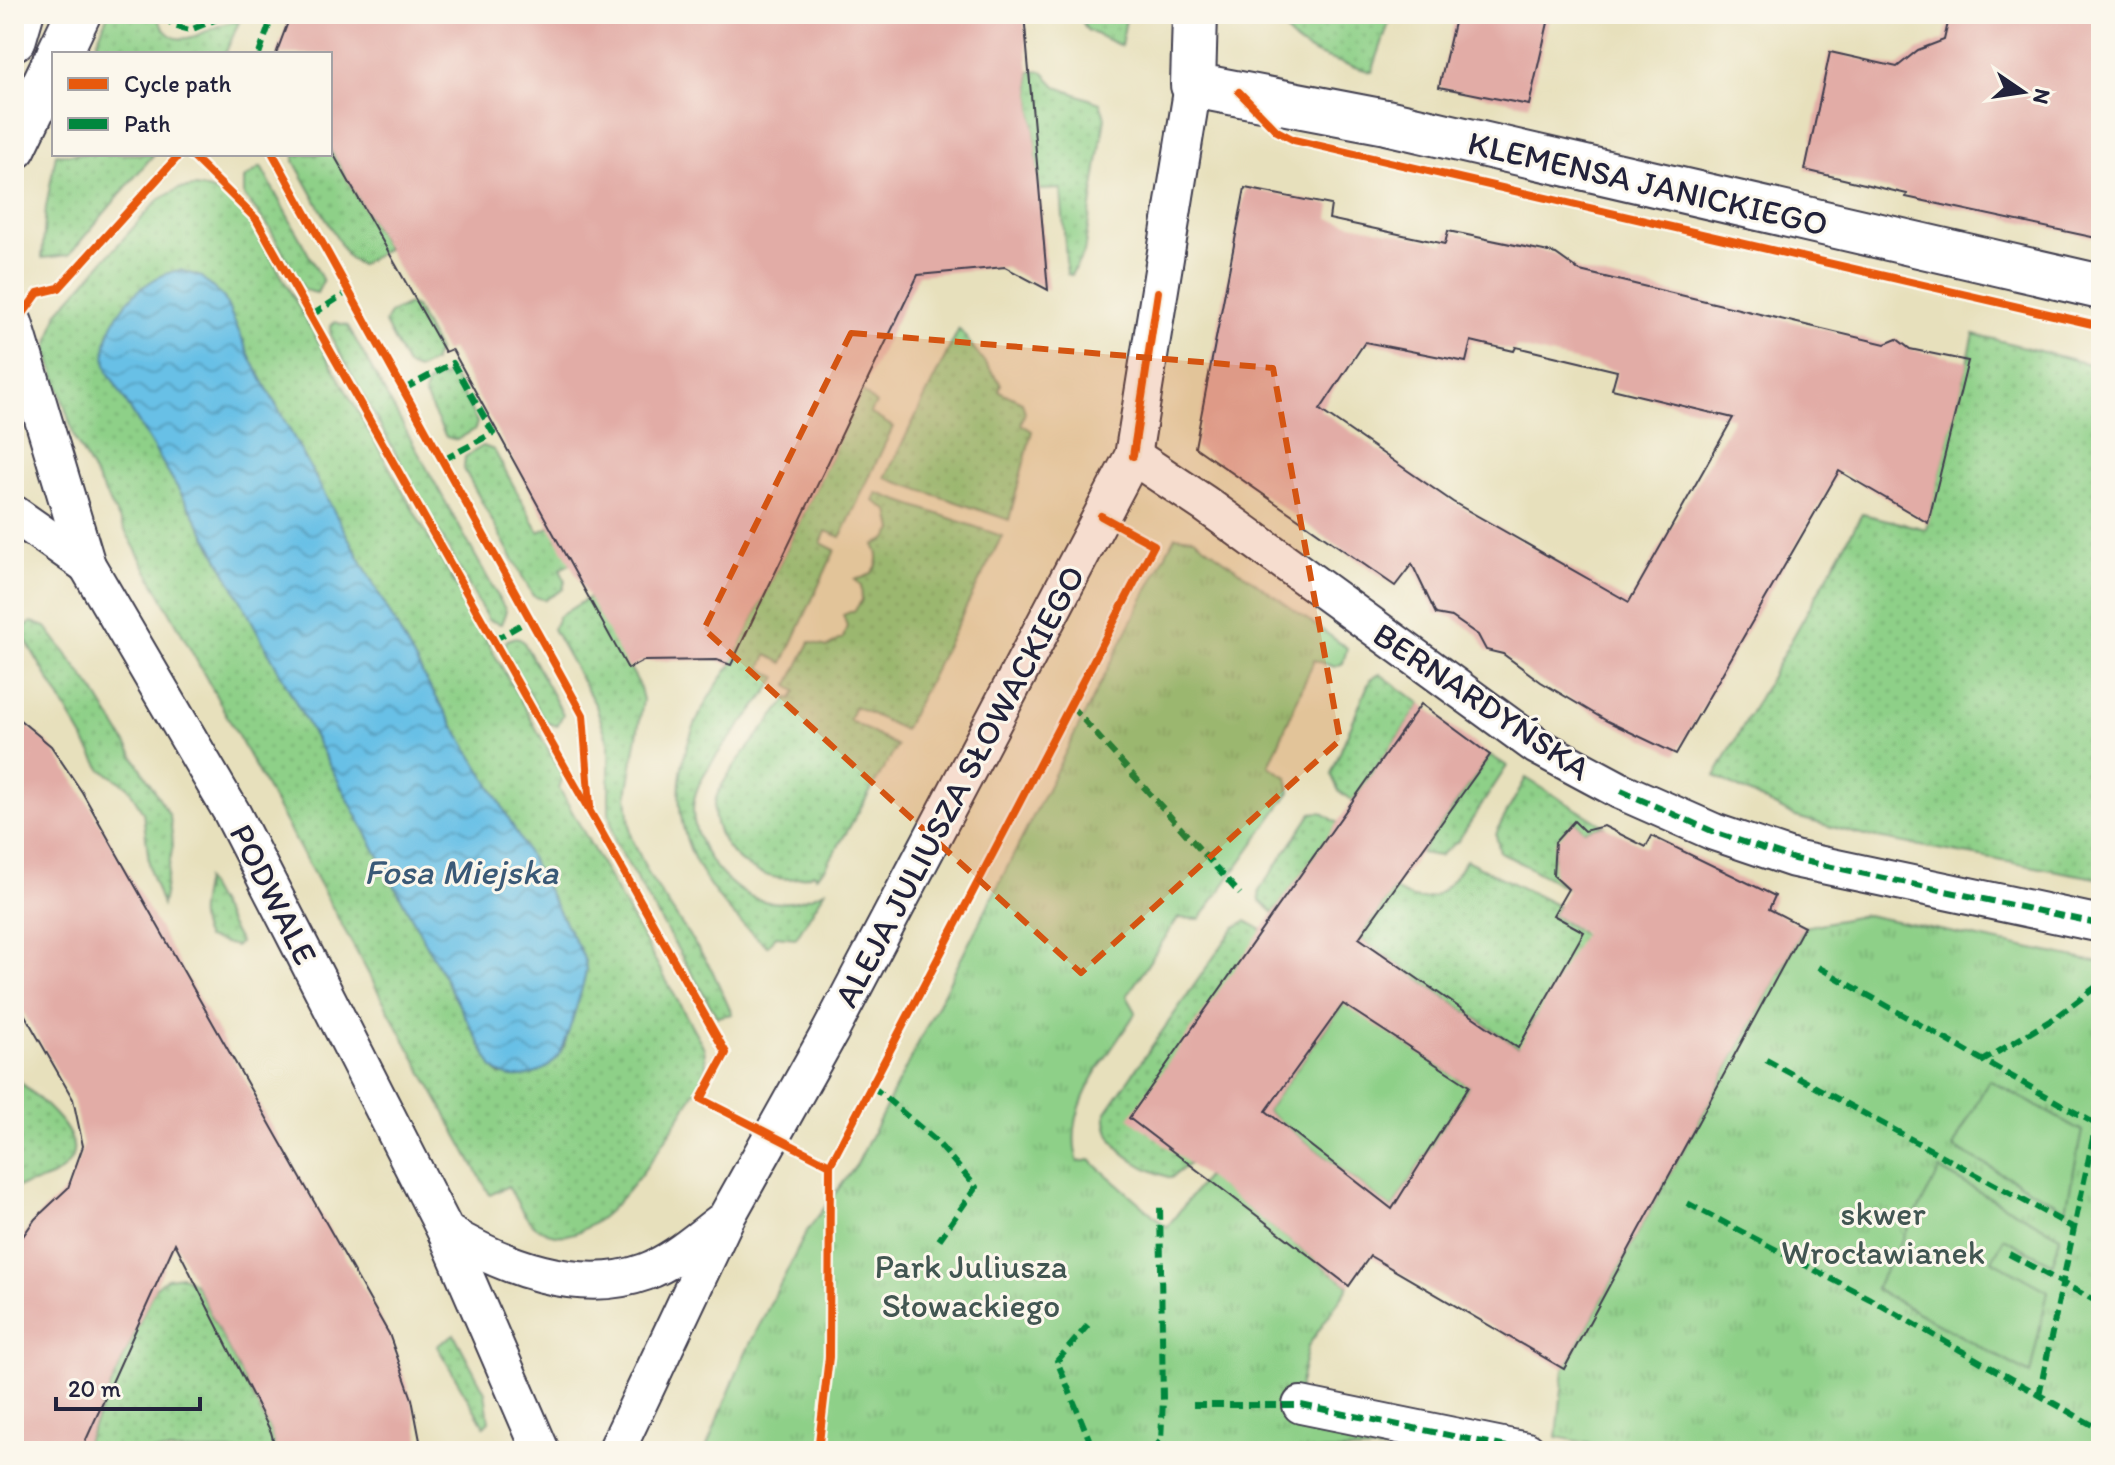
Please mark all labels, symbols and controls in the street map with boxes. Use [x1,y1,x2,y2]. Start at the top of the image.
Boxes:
legend [52,52,332,156]
north arrow [1983,52,2063,132]
text: Cycle path [124,69,231,98]
text: N [2027,86,2057,107]
text: Path [124,109,171,138]
street label: KLEMENSA JANICKIEGO [1464,122,1832,245]
street label: ALEJA JULIUSZA SŁOWACKIEGO [825,558,1094,1014]
street label: BERNARDYŃSKA [1365,614,1598,789]
street label: PODWALE [221,817,326,971]
water label: Fosa Miejska [364,850,559,893]
park label: skwer Wrocławianek [1781,1193,1985,1273]
park label: Park Juliusza Słowackiego [874,1246,1068,1326]
scale bar [56,1361,200,1411]
text: 20 m [68,1374,121,1403]

